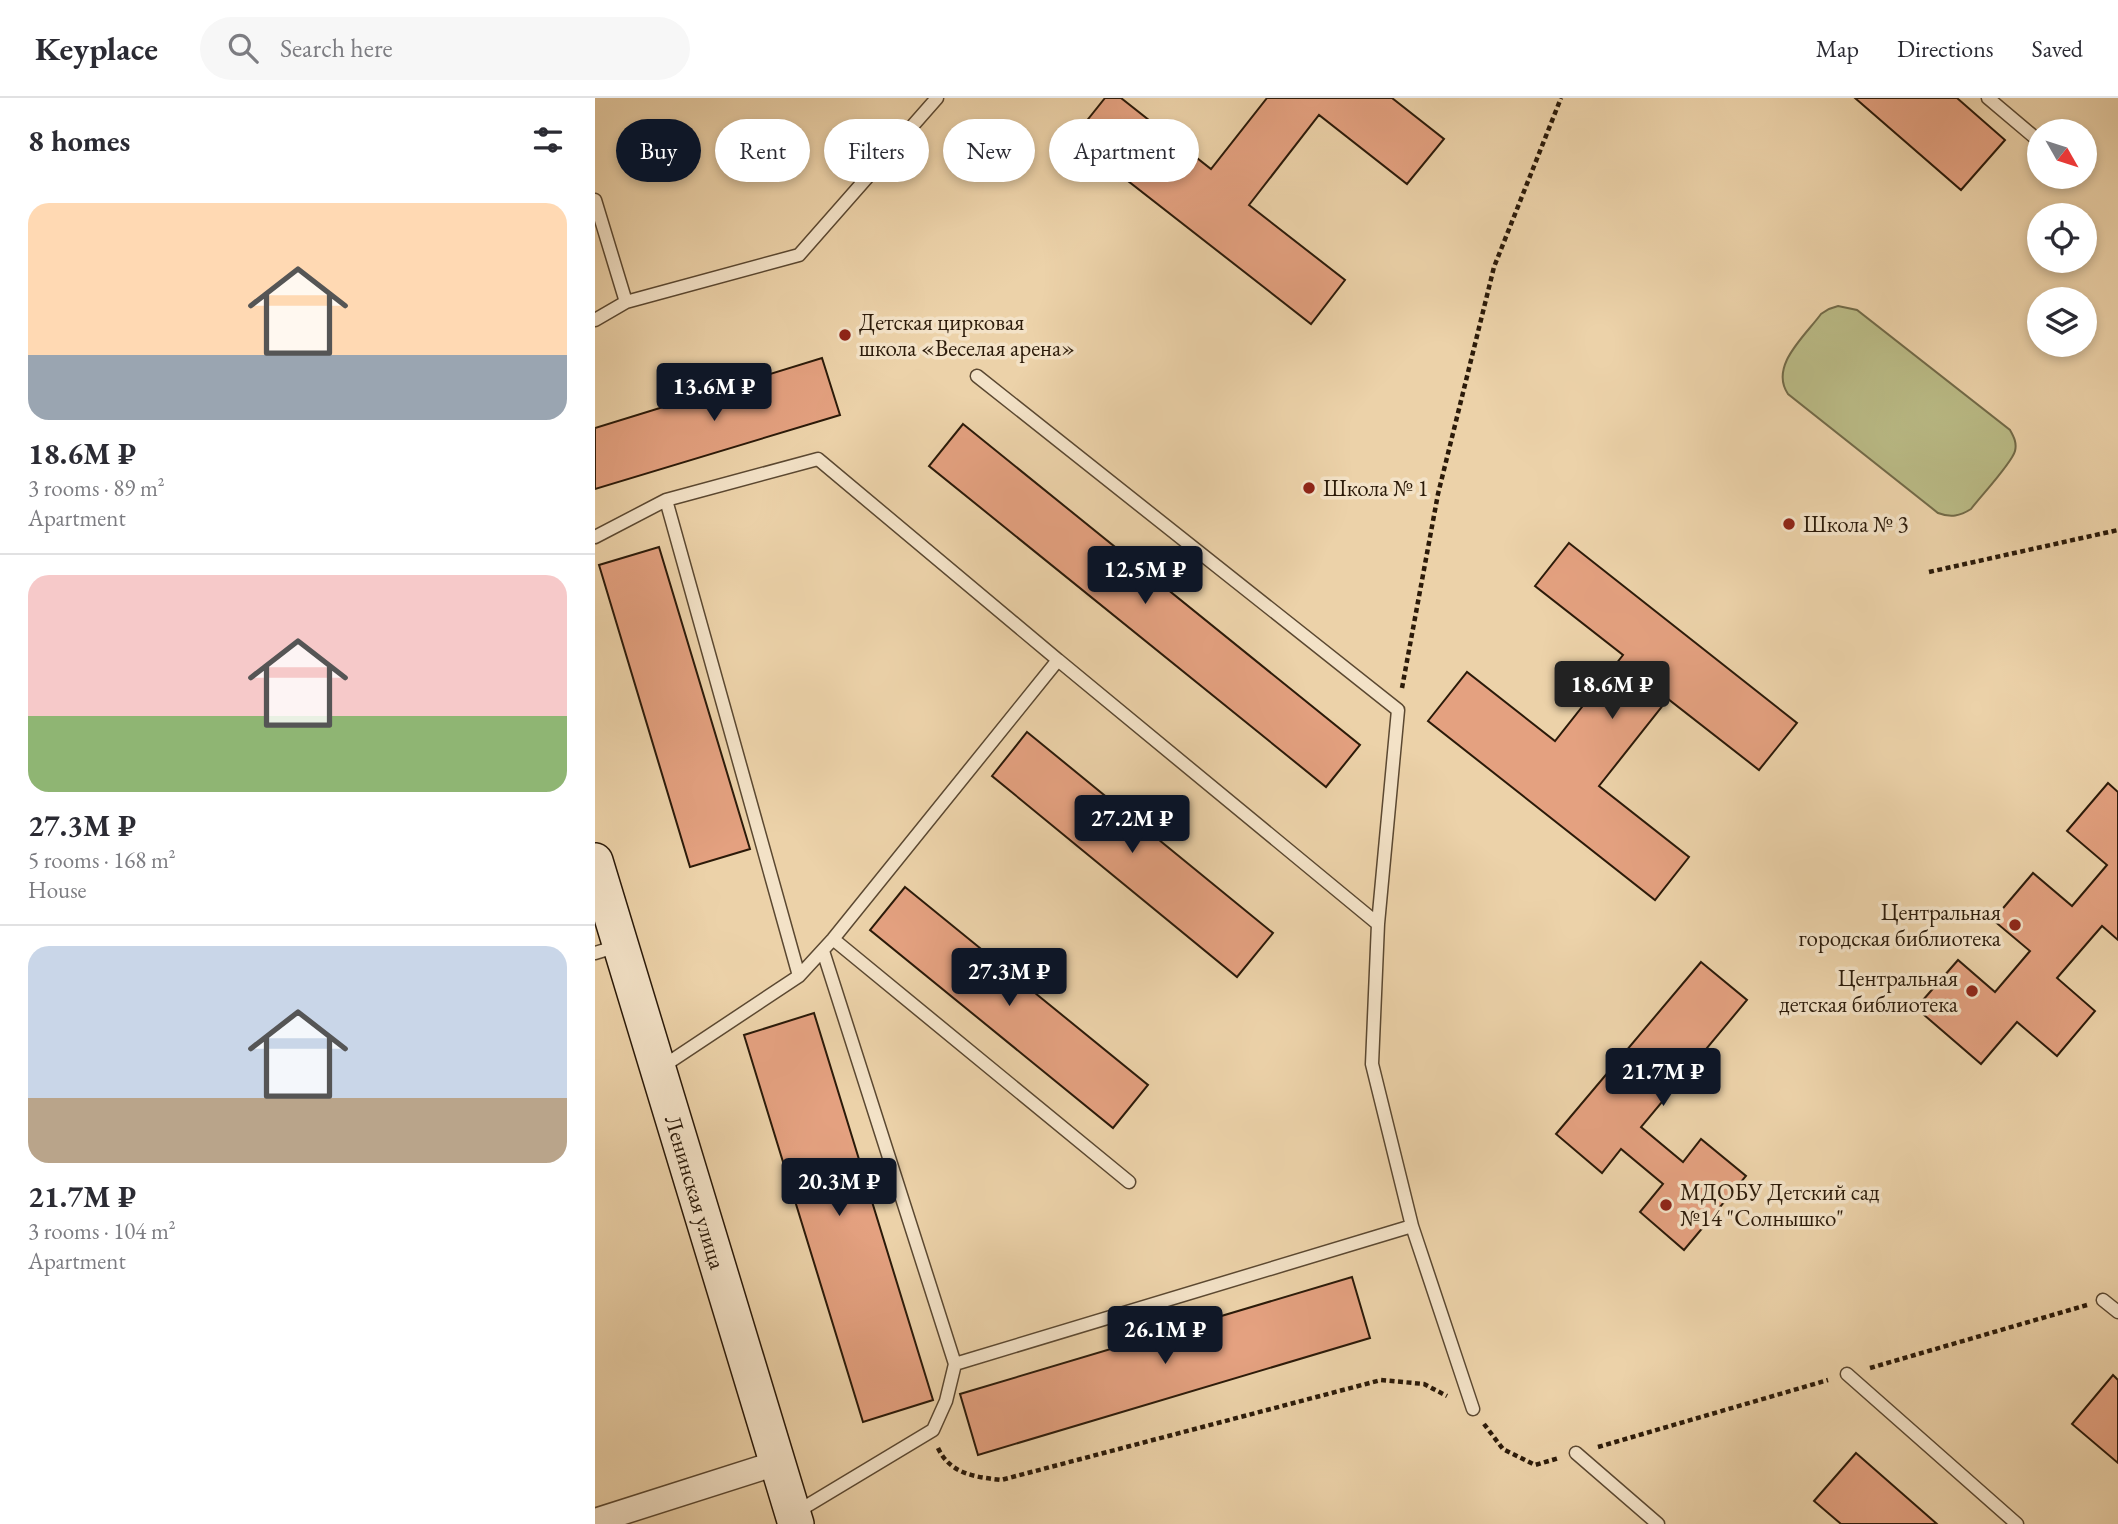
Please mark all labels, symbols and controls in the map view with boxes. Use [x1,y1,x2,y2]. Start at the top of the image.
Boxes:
search box [200,17,690,80]
text: Keyplace [35,27,158,70]
icon: search [224,29,262,67]
text: Search here [280,31,393,65]
text: Map [1816,33,1859,64]
text: Directions [1897,33,1994,64]
text: Saved [2032,33,2083,64]
chip: Buy [616,119,701,182]
chip: Rent [715,119,810,182]
chip: Filters [824,119,929,182]
chip: New [943,119,1035,182]
chip: Apartment [1049,119,1199,182]
north arrow [2027,119,2097,189]
map controls [2027,119,2097,357]
text: 8 homes [28,121,130,160]
icon: filters [529,121,567,159]
button: locate [2027,203,2097,273]
icon: home [235,248,361,374]
button: layers [2027,287,2097,357]
place label: Детская цирковая школа «Веселая арена» [859,307,1075,363]
marker: Детская цирковая школа «Веселая арена» [837,327,853,343]
pin: 13.6M ₽ [649,364,779,423]
text: 13.6M ₽ [673,371,755,401]
text: 18.6M ₽ [28,434,136,473]
text: 3 rooms · 89 m² [28,473,165,503]
place label: Школа № 1 [1323,473,1429,503]
marker: Школа № 1 [1301,480,1317,496]
text: Apartment [28,503,126,533]
place label: Школа № 3 [1803,509,1909,539]
marker: Школа № 3 [1781,516,1797,532]
pin: 12.5M ₽ [1080,546,1210,606]
text: 12.5M ₽ [1104,554,1186,584]
icon: home [235,620,361,746]
pin: 18.6M ₽ [1547,662,1677,721]
text: 18.6M ₽ [1571,669,1653,699]
pin: 27.2M ₽ [1067,796,1197,855]
text: 27.2M ₽ [1091,803,1173,833]
text: 27.3M ₽ [28,806,136,845]
text: 5 rooms · 168 m² [28,845,176,875]
text: House [28,875,87,905]
place label: Центральная городская библиотека [1798,897,2002,953]
marker: Центральная городская библиотека [2007,917,2023,933]
pin: 27.3M ₽ [944,948,1074,1008]
text: 27.3M ₽ [968,956,1050,986]
place label: Центральная детская библиотека [1779,963,1959,1019]
marker: Центральная детская библиотека [1964,983,1980,999]
icon: home [235,991,361,1117]
pin: 21.7M ₽ [1598,1048,1728,1108]
text: 21.7M ₽ [1622,1056,1704,1086]
street label: Ленинская улица [658,1112,733,1273]
pin: 20.3M ₽ [774,1158,904,1218]
text: 20.3M ₽ [798,1166,880,1196]
text: 21.7M ₽ [28,1177,136,1216]
place label: МДОБУ Детский сад №14 "Солнышко" [1680,1177,1880,1233]
marker: МДОБУ Детский сад №14 "Солнышко" [1658,1197,1674,1213]
text: 3 rooms · 104 m² [28,1216,176,1246]
text: Apartment [28,1246,126,1276]
pin: 26.1M ₽ [1100,1306,1230,1366]
text: 26.1M ₽ [1124,1314,1206,1344]

